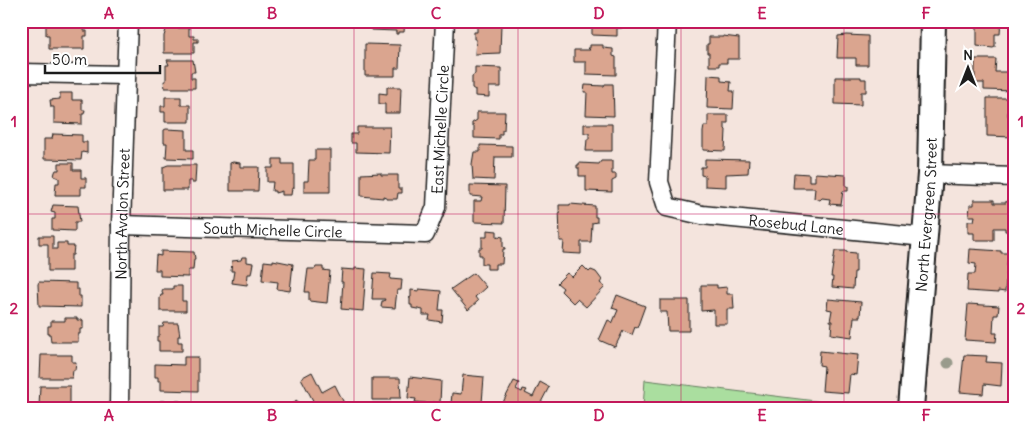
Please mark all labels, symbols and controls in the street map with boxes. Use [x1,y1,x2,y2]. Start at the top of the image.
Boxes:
text: A [104,3,114,23]
text: B [267,3,278,23]
text: C [431,3,442,23]
text: D [593,3,605,23]
text: E [757,3,767,23]
text: F [921,3,931,23]
scale bar [45,42,160,74]
north arrow [942,42,992,92]
text: N [963,46,973,64]
text: 50 m [52,50,87,69]
street label: East Michelle Circle [427,64,452,194]
text: 1 [11,111,17,131]
text: 1 [1018,111,1024,131]
street label: North Evergreen Street [911,137,940,292]
street label: North Avalon Street [111,148,133,280]
street label: Rosebud Lane [748,210,845,238]
street label: South Michelle Circle [203,218,343,241]
text: 2 [10,298,19,318]
text: 2 [1017,298,1026,318]
text: A [104,405,114,425]
text: B [267,405,278,425]
text: C [431,405,442,425]
text: D [593,405,605,425]
text: E [757,405,767,425]
text: F [921,405,931,425]

